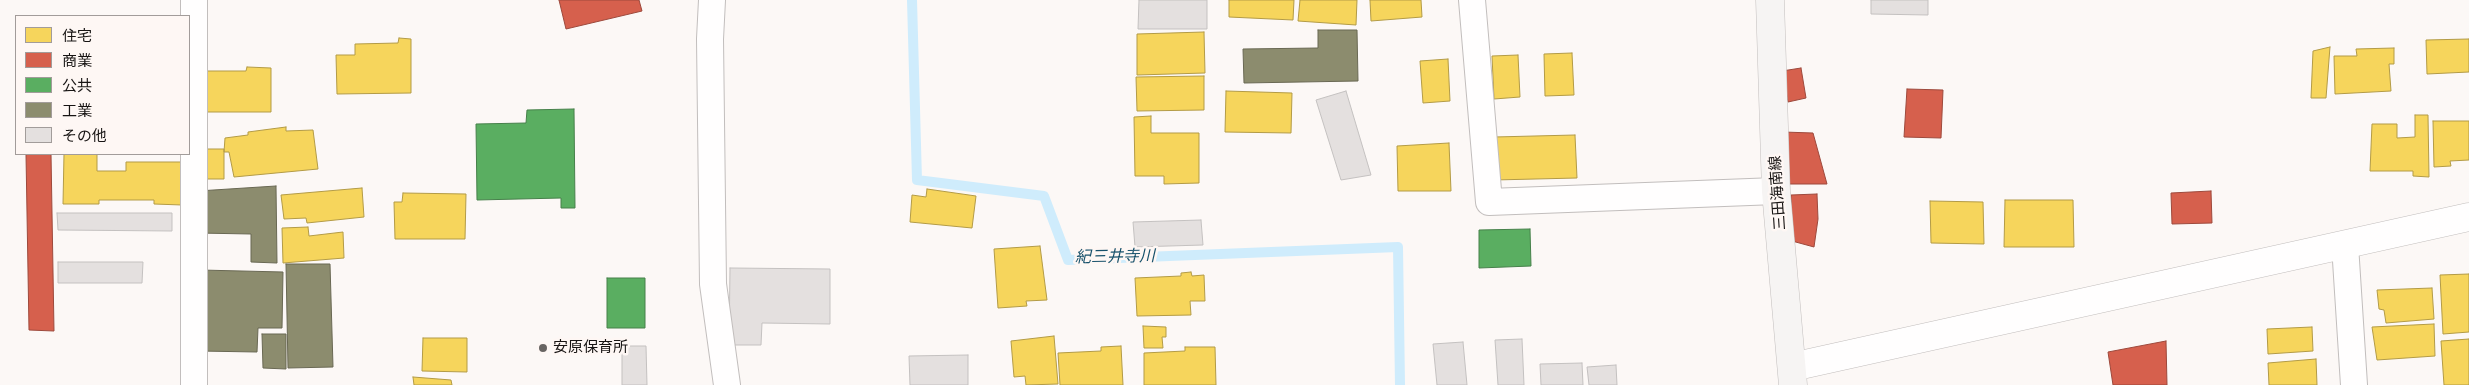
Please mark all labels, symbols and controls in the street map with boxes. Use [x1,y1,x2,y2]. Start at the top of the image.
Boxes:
legend [15,15,190,155]
text: 住宅 [62,26,92,45]
text: 商業 [62,51,92,70]
text: 公共 [62,76,92,95]
text: 工業 [62,101,92,120]
text: その他 [62,126,107,145]
street label: 三田海南線 [1766,155,1790,231]
water label: 紀三井寺川 [1075,247,1155,267]
place label: 安原保育所 [553,339,628,357]
marker: 安原保育所 [537,342,549,354]

